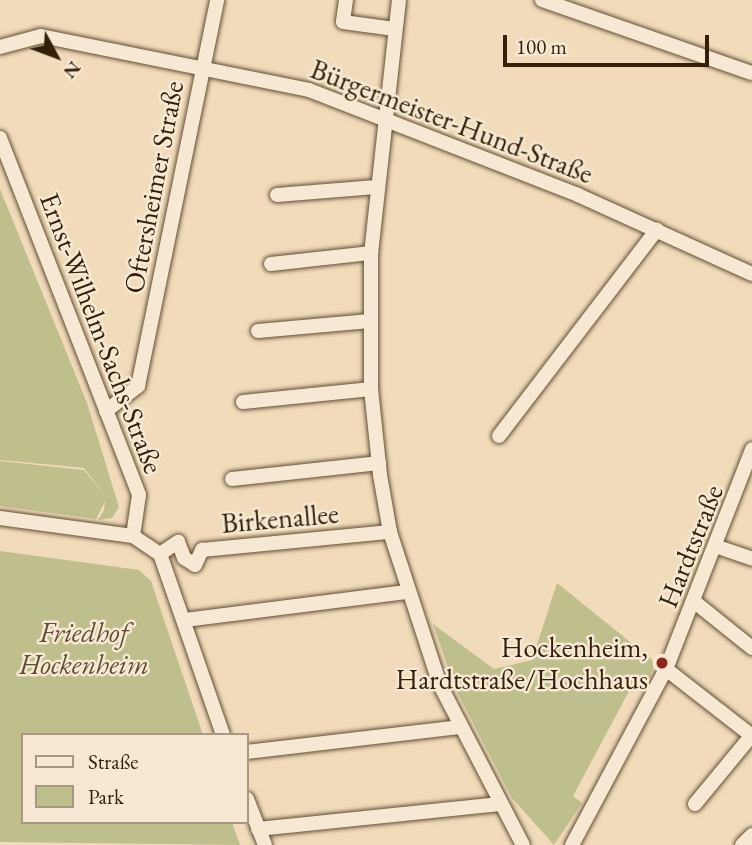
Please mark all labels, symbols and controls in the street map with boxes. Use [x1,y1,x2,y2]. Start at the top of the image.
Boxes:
north arrow [21,21,91,91]
scale bar [507,21,714,65]
text: 100 m [516,33,567,60]
street label: Bürgermeister-Hund-Straße [306,52,598,190]
text: N [58,56,87,84]
street label: Oftersheimer Straße [116,78,190,296]
street label: Ernst-Wilhelm-Sachs-Straße [33,188,171,478]
street label: Hardtstraße [650,480,730,612]
street label: Birkenallee [220,496,340,540]
park label: Friedhof Hockenheim [19,615,149,681]
place label: Hockenheim, Hardtstraße/Hochhaus [396,630,648,696]
marker: Hockenheim, Hardtstraße/Hochhaus [654,655,670,671]
legend [21,733,248,824]
text: Straße [88,748,139,775]
text: Park [88,783,124,810]

